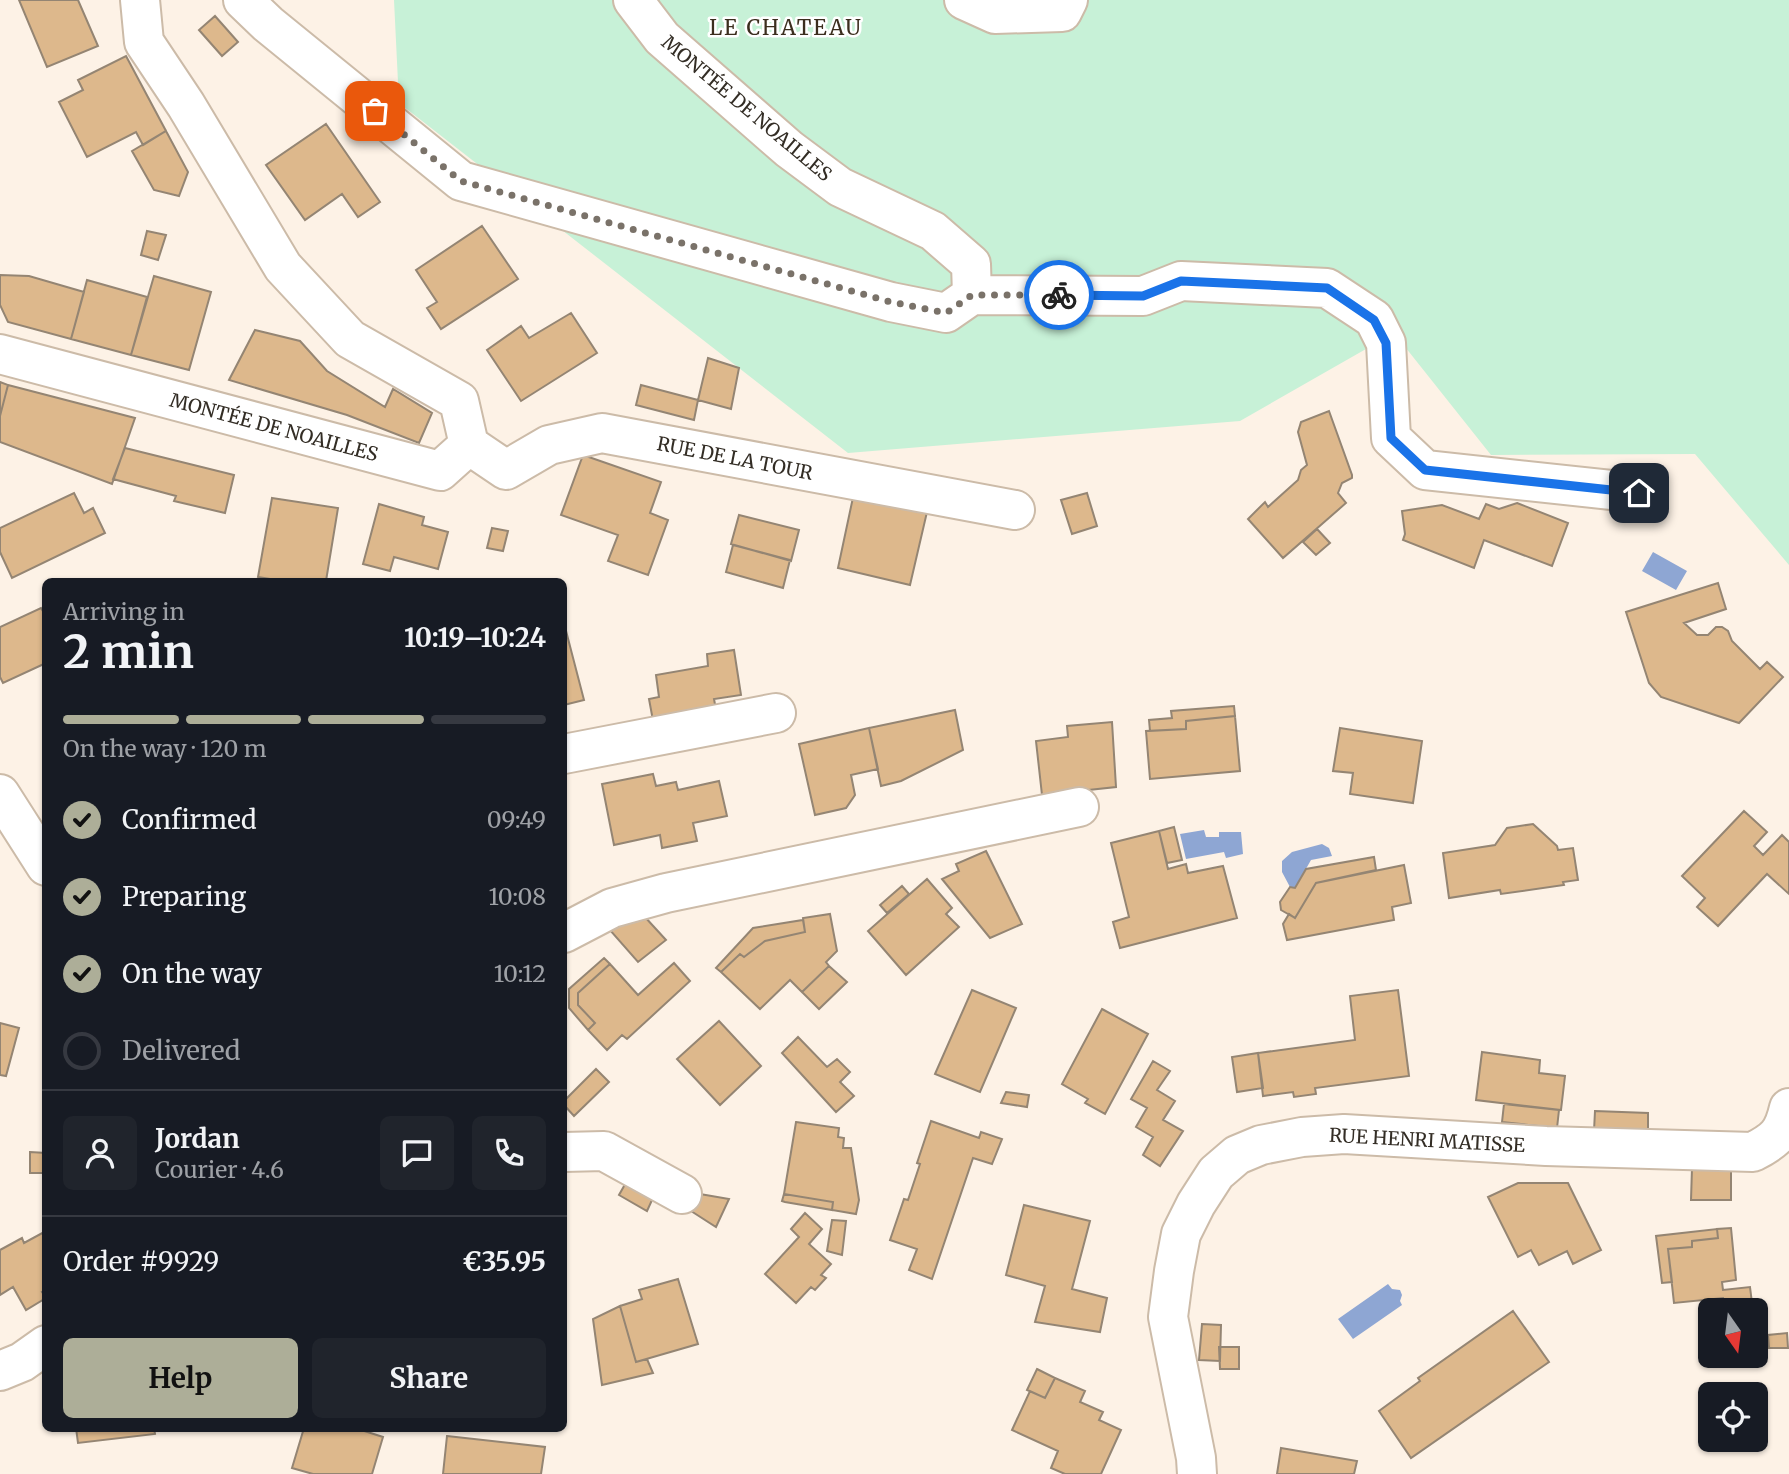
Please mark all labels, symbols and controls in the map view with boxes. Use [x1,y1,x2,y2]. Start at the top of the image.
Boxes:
district label: LE CHATEAU [709,14,863,41]
street label: MONTÉE DE NOAILLES [657,30,837,186]
pin [345,81,405,141]
icon: bag [356,92,394,130]
courier [1024,260,1094,330]
icon: bike [1040,276,1078,314]
street label: MONTÉE DE NOAILLES [167,388,381,466]
street label: RUE DE LA TOUR [655,431,816,485]
pin [1609,463,1669,523]
icon: home [1620,474,1658,512]
text: Arriving in [63,597,185,626]
text: 10:19–10:24 [404,621,546,654]
text: 2 min [63,623,194,681]
text: On the way · 120 m [63,734,267,763]
icon: check [63,801,101,839]
text: Confirmed [122,803,257,836]
text: 09:49 [487,805,546,834]
icon: check [63,878,101,916]
text: Preparing [122,880,246,913]
text: 10:08 [488,882,546,911]
icon: check [63,955,101,993]
text: On the way [122,957,262,990]
text: 10:12 [494,959,546,988]
text: Delivered [122,1034,241,1067]
button: person [63,1116,137,1190]
button: chat [380,1116,454,1190]
button: phone [472,1116,546,1190]
text: Jordan [155,1122,240,1155]
street label: RUE HENRI MATISSE [1328,1123,1526,1157]
text: Courier · 4.6 [155,1155,284,1184]
text: Order #9929 [63,1245,219,1278]
text: €35.95 [462,1245,546,1278]
north arrow [1698,1298,1768,1368]
map controls [1698,1298,1768,1452]
button: Help [63,1338,298,1418]
button: Share [312,1338,546,1418]
button: locate [1698,1382,1768,1452]

